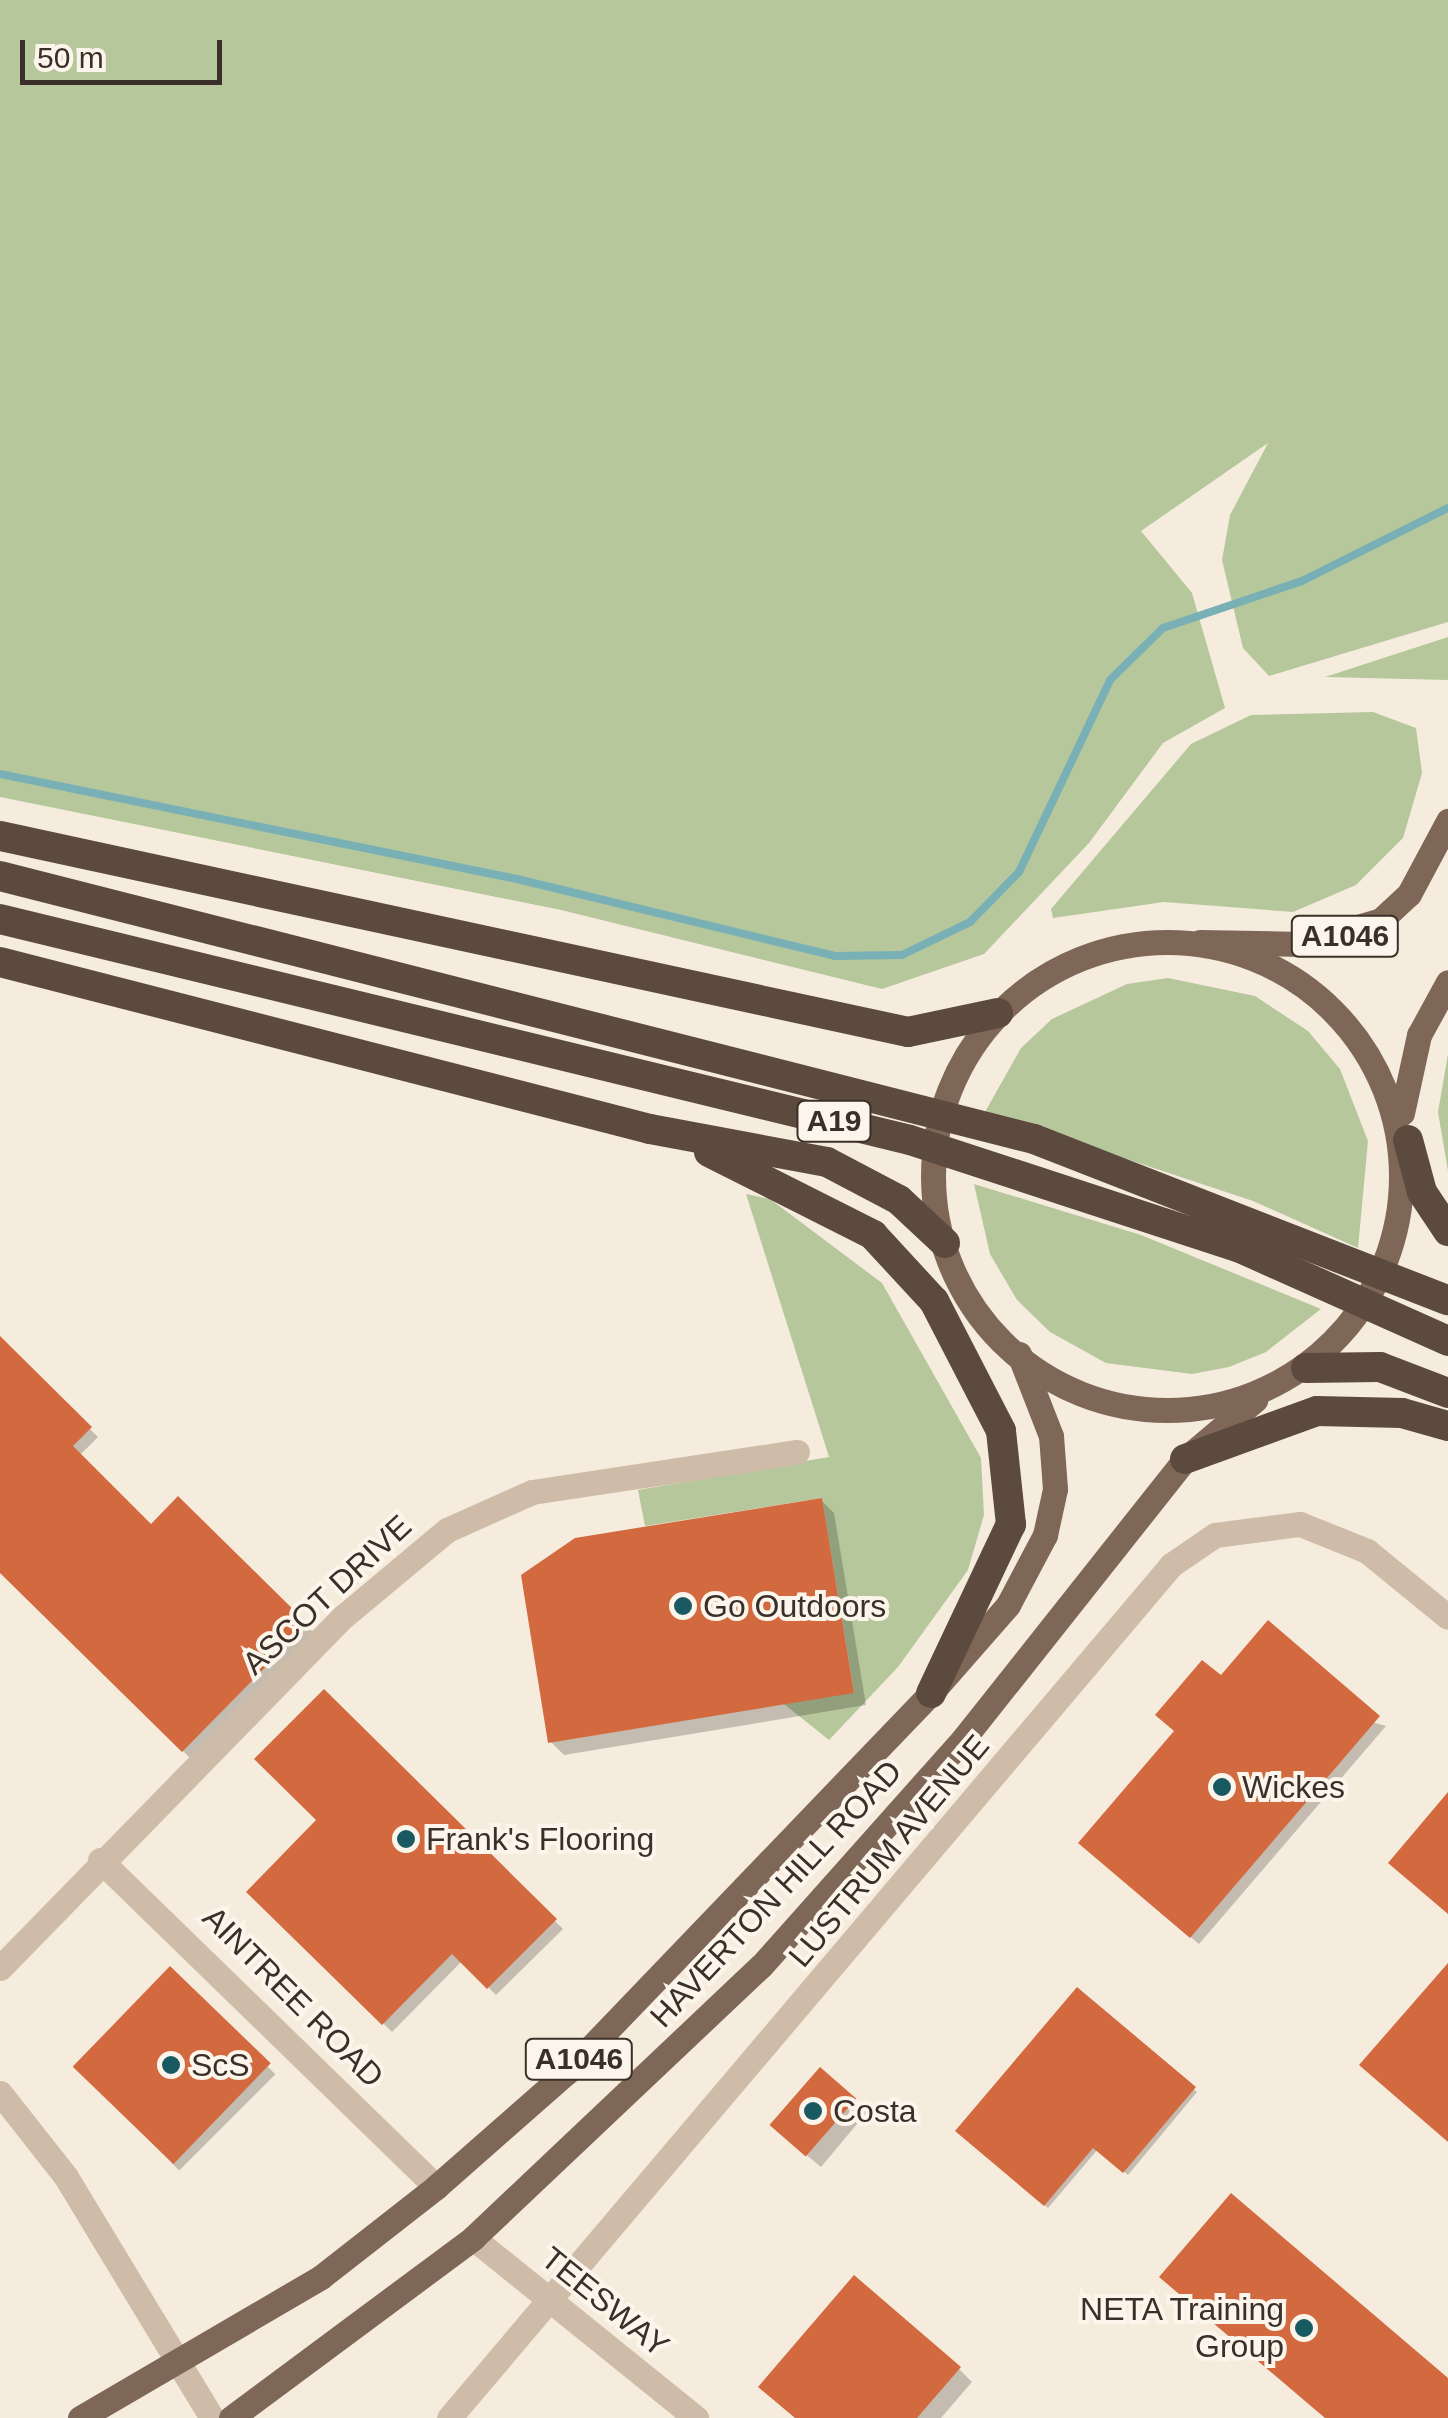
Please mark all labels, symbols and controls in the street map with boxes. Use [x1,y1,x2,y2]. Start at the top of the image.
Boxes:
scale bar [25,20,228,82]
text: 50 m [37,41,104,74]
road number: A1046 [1290,911,1400,961]
road number: A19 [794,1096,874,1146]
street label: ASCOT DRIVE [235,1507,419,1683]
place label: Go Outdoors [703,1587,886,1625]
marker: Go Outdoors [672,1595,694,1617]
street label: LUSTRUM AVENUE [780,1727,998,1975]
street label: HAVERTON HILL ROAD [642,1752,910,2036]
place label: Wickes [1242,1768,1345,1806]
marker: Wickes [1211,1776,1233,1798]
place label: Frank's Flooring [426,1820,654,1858]
marker: Frank's Flooring [395,1828,417,1850]
street label: AINTREE ROAD [195,1899,391,2095]
road number: A1046 [524,2034,634,2084]
place label: ScS [191,2046,250,2084]
marker: ScS [160,2054,182,2076]
place label: Costa [833,2092,917,2130]
marker: Costa [802,2100,824,2122]
street label: TEESWAY [534,2239,676,2365]
place label: NETA Training Group [1078,2291,1284,2366]
marker: NETA Training Group [1293,2317,1315,2339]

